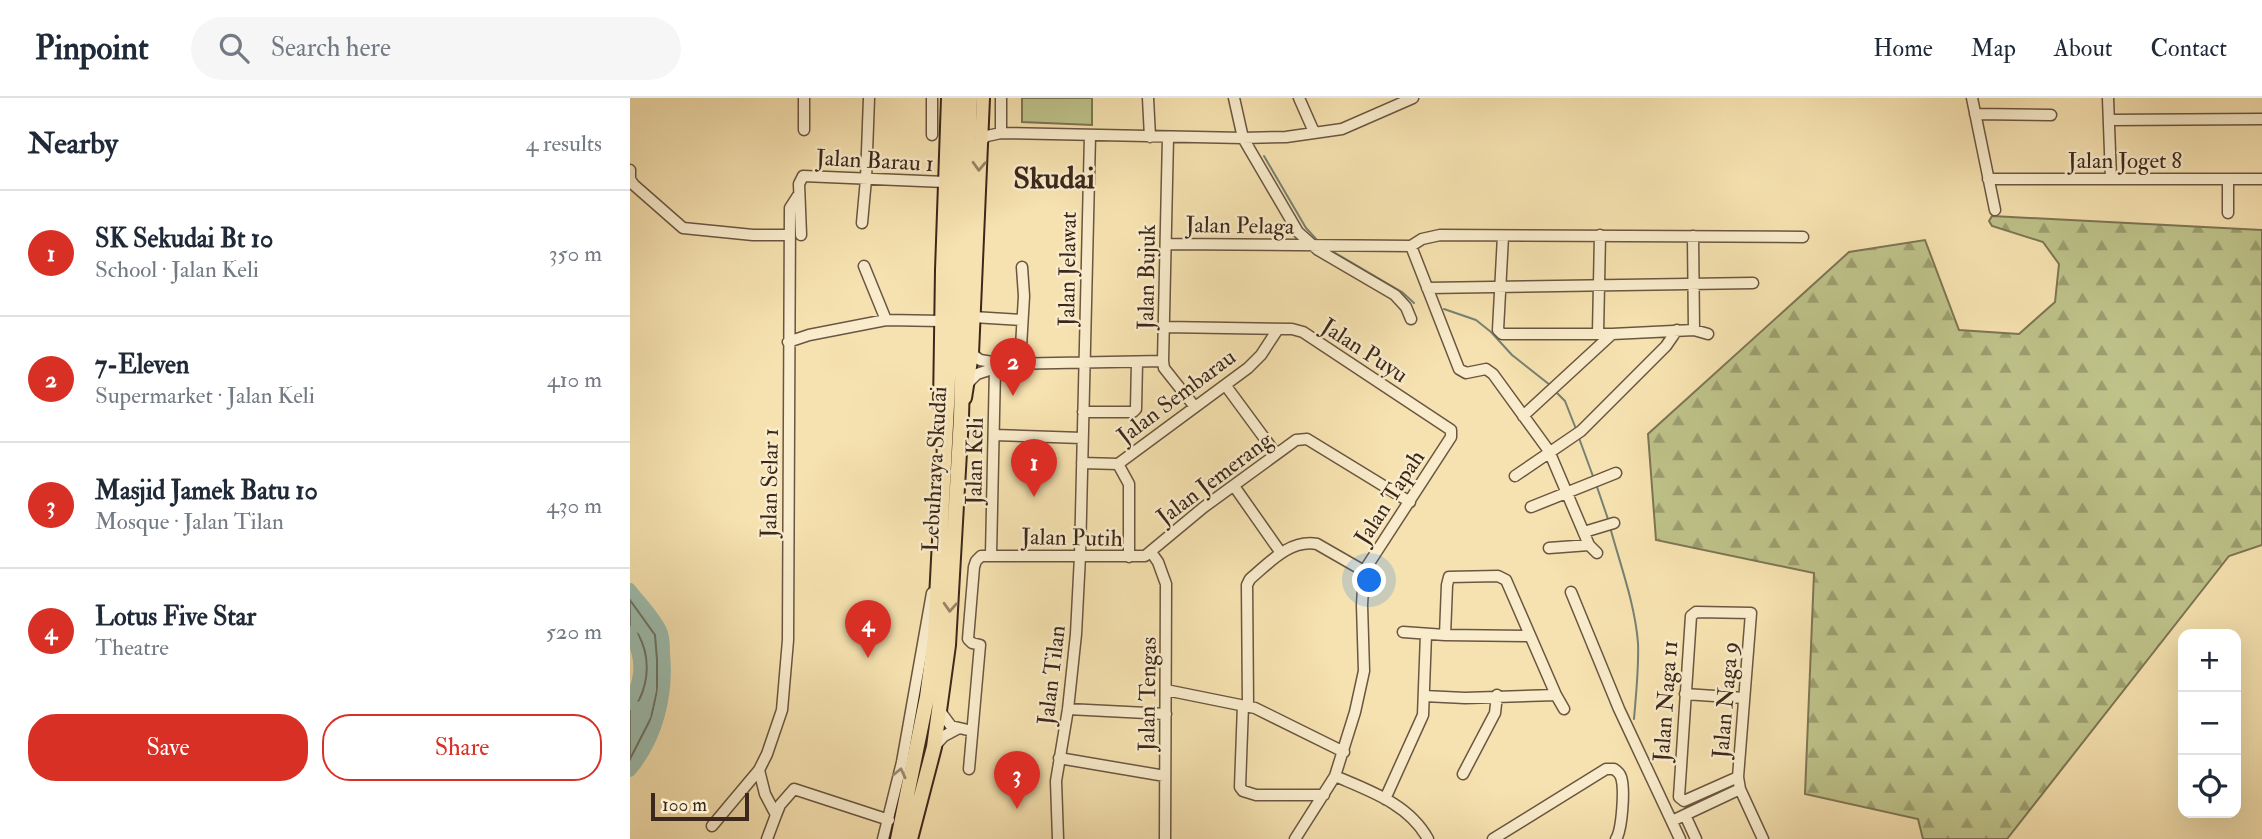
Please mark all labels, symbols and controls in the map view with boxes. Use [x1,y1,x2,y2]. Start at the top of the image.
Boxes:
search box [191,17,681,80]
text: Pinpoint [35,28,149,69]
icon: search [215,29,253,67]
text: Search here [271,32,391,64]
text: Home [1873,33,1933,64]
text: Map [1971,33,2016,64]
text: About [2054,33,2113,64]
text: Contact [2151,33,2227,64]
text: Nearby [28,125,118,162]
text: 4 results [526,129,602,158]
street label: Jalan Barau 1 [814,143,935,178]
street label: Jalan Joget 8 [2067,146,2182,175]
district label: Skudai [1013,160,1095,197]
one-way arrow [972,161,987,172]
street label: Jalan Pelaga [1184,210,1295,241]
street label: Jalan Jelawat [1052,211,1083,328]
text: SK Sekudai Bt 10 [95,223,273,255]
street label: Jalan Bujuk [1131,224,1162,331]
text: 1 [47,239,55,268]
text: 350 m [549,239,602,268]
text: School · Jalan Keli [95,255,259,284]
street label: Jalan Puyu [1315,311,1414,389]
pin: 2 [990,338,1036,396]
street label: Jalan Sembarau [1110,342,1241,451]
text: 7-Eleven [95,349,189,381]
text: 2 [45,365,57,394]
text: 410 m [547,365,602,394]
text: Supermarket · Jalan Keli [95,381,315,410]
street label: Lebuhraya Skudai [916,385,953,553]
street label: Jalan Keli [959,417,990,506]
street label: Jalan Jemerang [1150,425,1278,532]
street label: Jalan Selar 1 [754,428,785,539]
pin: 1 [1011,439,1057,497]
street label: Jalan Tapah [1347,444,1432,552]
text: Masjid Jamek Batu 10 [95,475,318,507]
text: 3 [47,491,55,520]
text: 430 m [546,491,602,520]
text: Mosque · Jalan Tilan [95,507,284,536]
street label: Jalan Putih [1020,522,1123,553]
your location [1352,563,1386,597]
pin: 4 [845,600,891,658]
text: Lotus Five Star [95,601,256,633]
one-way arrow [942,602,957,613]
text: 4 [45,617,57,646]
text: 520 m [546,617,602,646]
street label: Jalan Tilan [1031,623,1072,728]
map controls [2178,629,2241,818]
button: + [2178,629,2241,692]
text: Theatre [95,633,169,662]
street label: Jalan Tengas [1132,636,1163,753]
street label: Jalan Naga 11 [1647,639,1684,764]
street label: Jalan Naga 9 [1706,640,1745,761]
button: − [2178,692,2241,755]
button: Save [28,714,308,781]
button: Share [322,714,602,781]
pin: 3 [994,751,1040,809]
button: locate [2178,755,2241,818]
one-way arrow [892,767,906,779]
scale bar [651,790,749,822]
text: 100 m [662,793,707,817]

